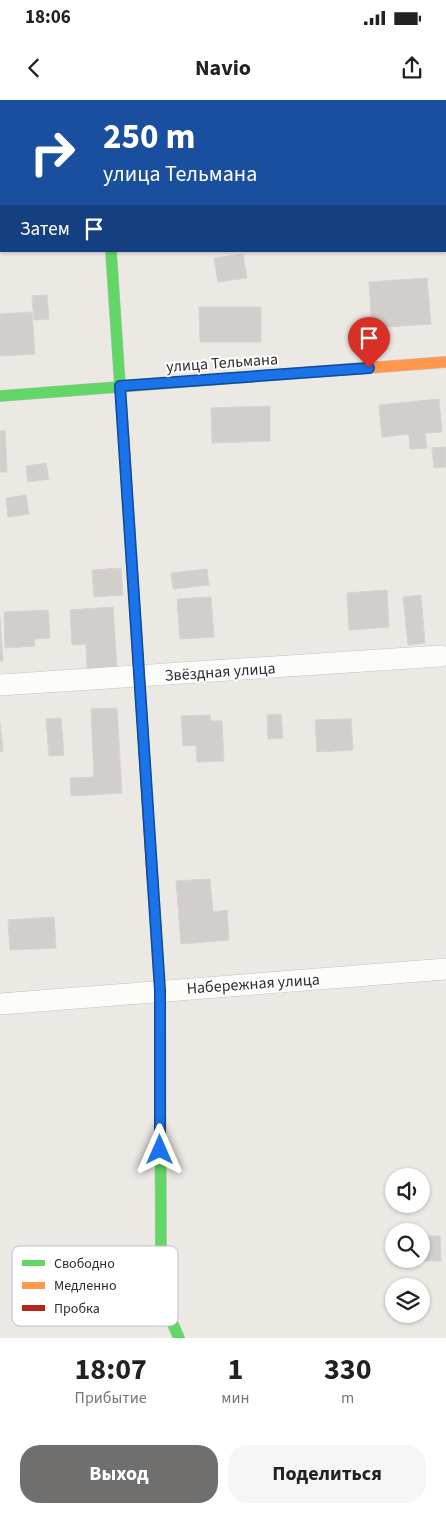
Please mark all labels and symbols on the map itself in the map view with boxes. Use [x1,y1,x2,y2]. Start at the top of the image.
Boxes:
pin [348,317,390,368]
street label: улица Тельмана [165,348,279,378]
street label: Звёздная улица [164,657,276,687]
street label: Набережная улица [186,968,320,1000]
position arrow [133,1123,185,1175]
legend [12,1246,178,1326]
text: Свободно [54,1254,115,1274]
text: Медленно [54,1276,117,1296]
text: Пробка [54,1299,100,1319]

